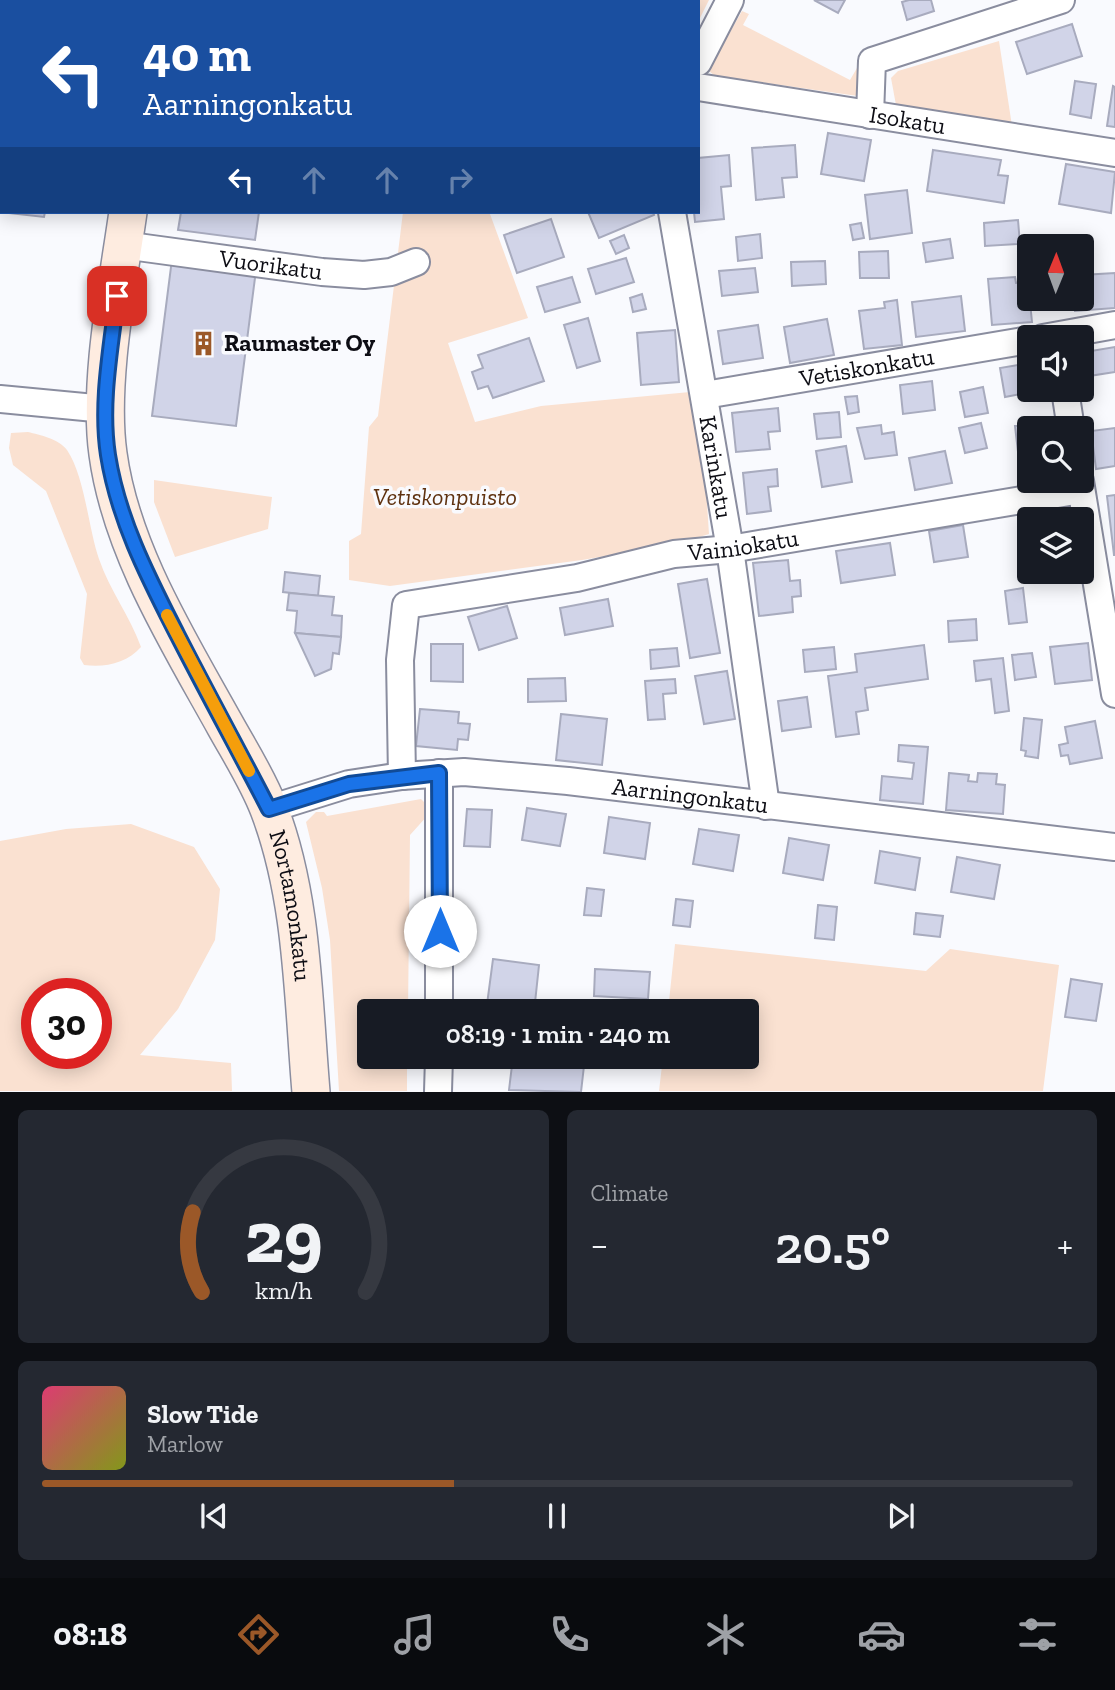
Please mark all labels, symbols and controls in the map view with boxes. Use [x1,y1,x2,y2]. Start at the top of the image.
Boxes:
text: 40 m [143,25,251,84]
icon: left [28,28,119,119]
text: Aarningonkatu [143,85,352,123]
street label: Isokatu [867,99,948,140]
icon: left [222,161,260,199]
icon: ahead [295,161,333,199]
icon: ahead [368,161,406,199]
icon: right [441,161,479,199]
north arrow [1017,234,1094,312]
map controls [1017,234,1094,584]
street label: Vuorikatu [216,243,325,286]
pin [87,266,147,326]
icon: arrive [98,277,136,315]
button: sound [1017,325,1094,402]
place label: Raumaster Oy [224,328,376,357]
building icon: Raumaster Oy [190,329,218,357]
street label: Vetiskonkatu [796,341,937,393]
street label: Karinkatu [693,413,740,521]
button: search [1017,416,1094,493]
park label: Vetiskonpuisto [373,482,517,511]
button: layers [1017,507,1094,584]
street label: Vainiokatu [685,523,801,567]
street label: Aarningonkatu [610,771,771,819]
street label: Nortamonkatu [263,826,318,983]
position arrow [403,894,477,968]
speed limit sign: 30 [21,978,112,1069]
text: 08:19 · 1 min · 240 m [446,1018,670,1050]
text: Climate [591,1179,668,1207]
text: 29 [244,1194,322,1282]
text: 20.5° [775,1214,890,1276]
text: − [591,1222,608,1268]
text: + [1057,1222,1073,1268]
text: km/h [255,1275,312,1305]
text: Slow Tide [147,1398,258,1430]
text: Marlow [147,1430,223,1458]
icon: previous [195,1497,233,1535]
icon: pause [538,1497,576,1535]
icon: next [882,1497,920,1535]
icon: directions [234,1610,283,1659]
icon: music [390,1610,439,1659]
icon: phone [545,1610,594,1659]
icon: climate [701,1610,750,1659]
icon: car [857,1610,906,1659]
icon: filters [1013,1610,1062,1659]
text: 08:18 [53,1615,127,1653]

